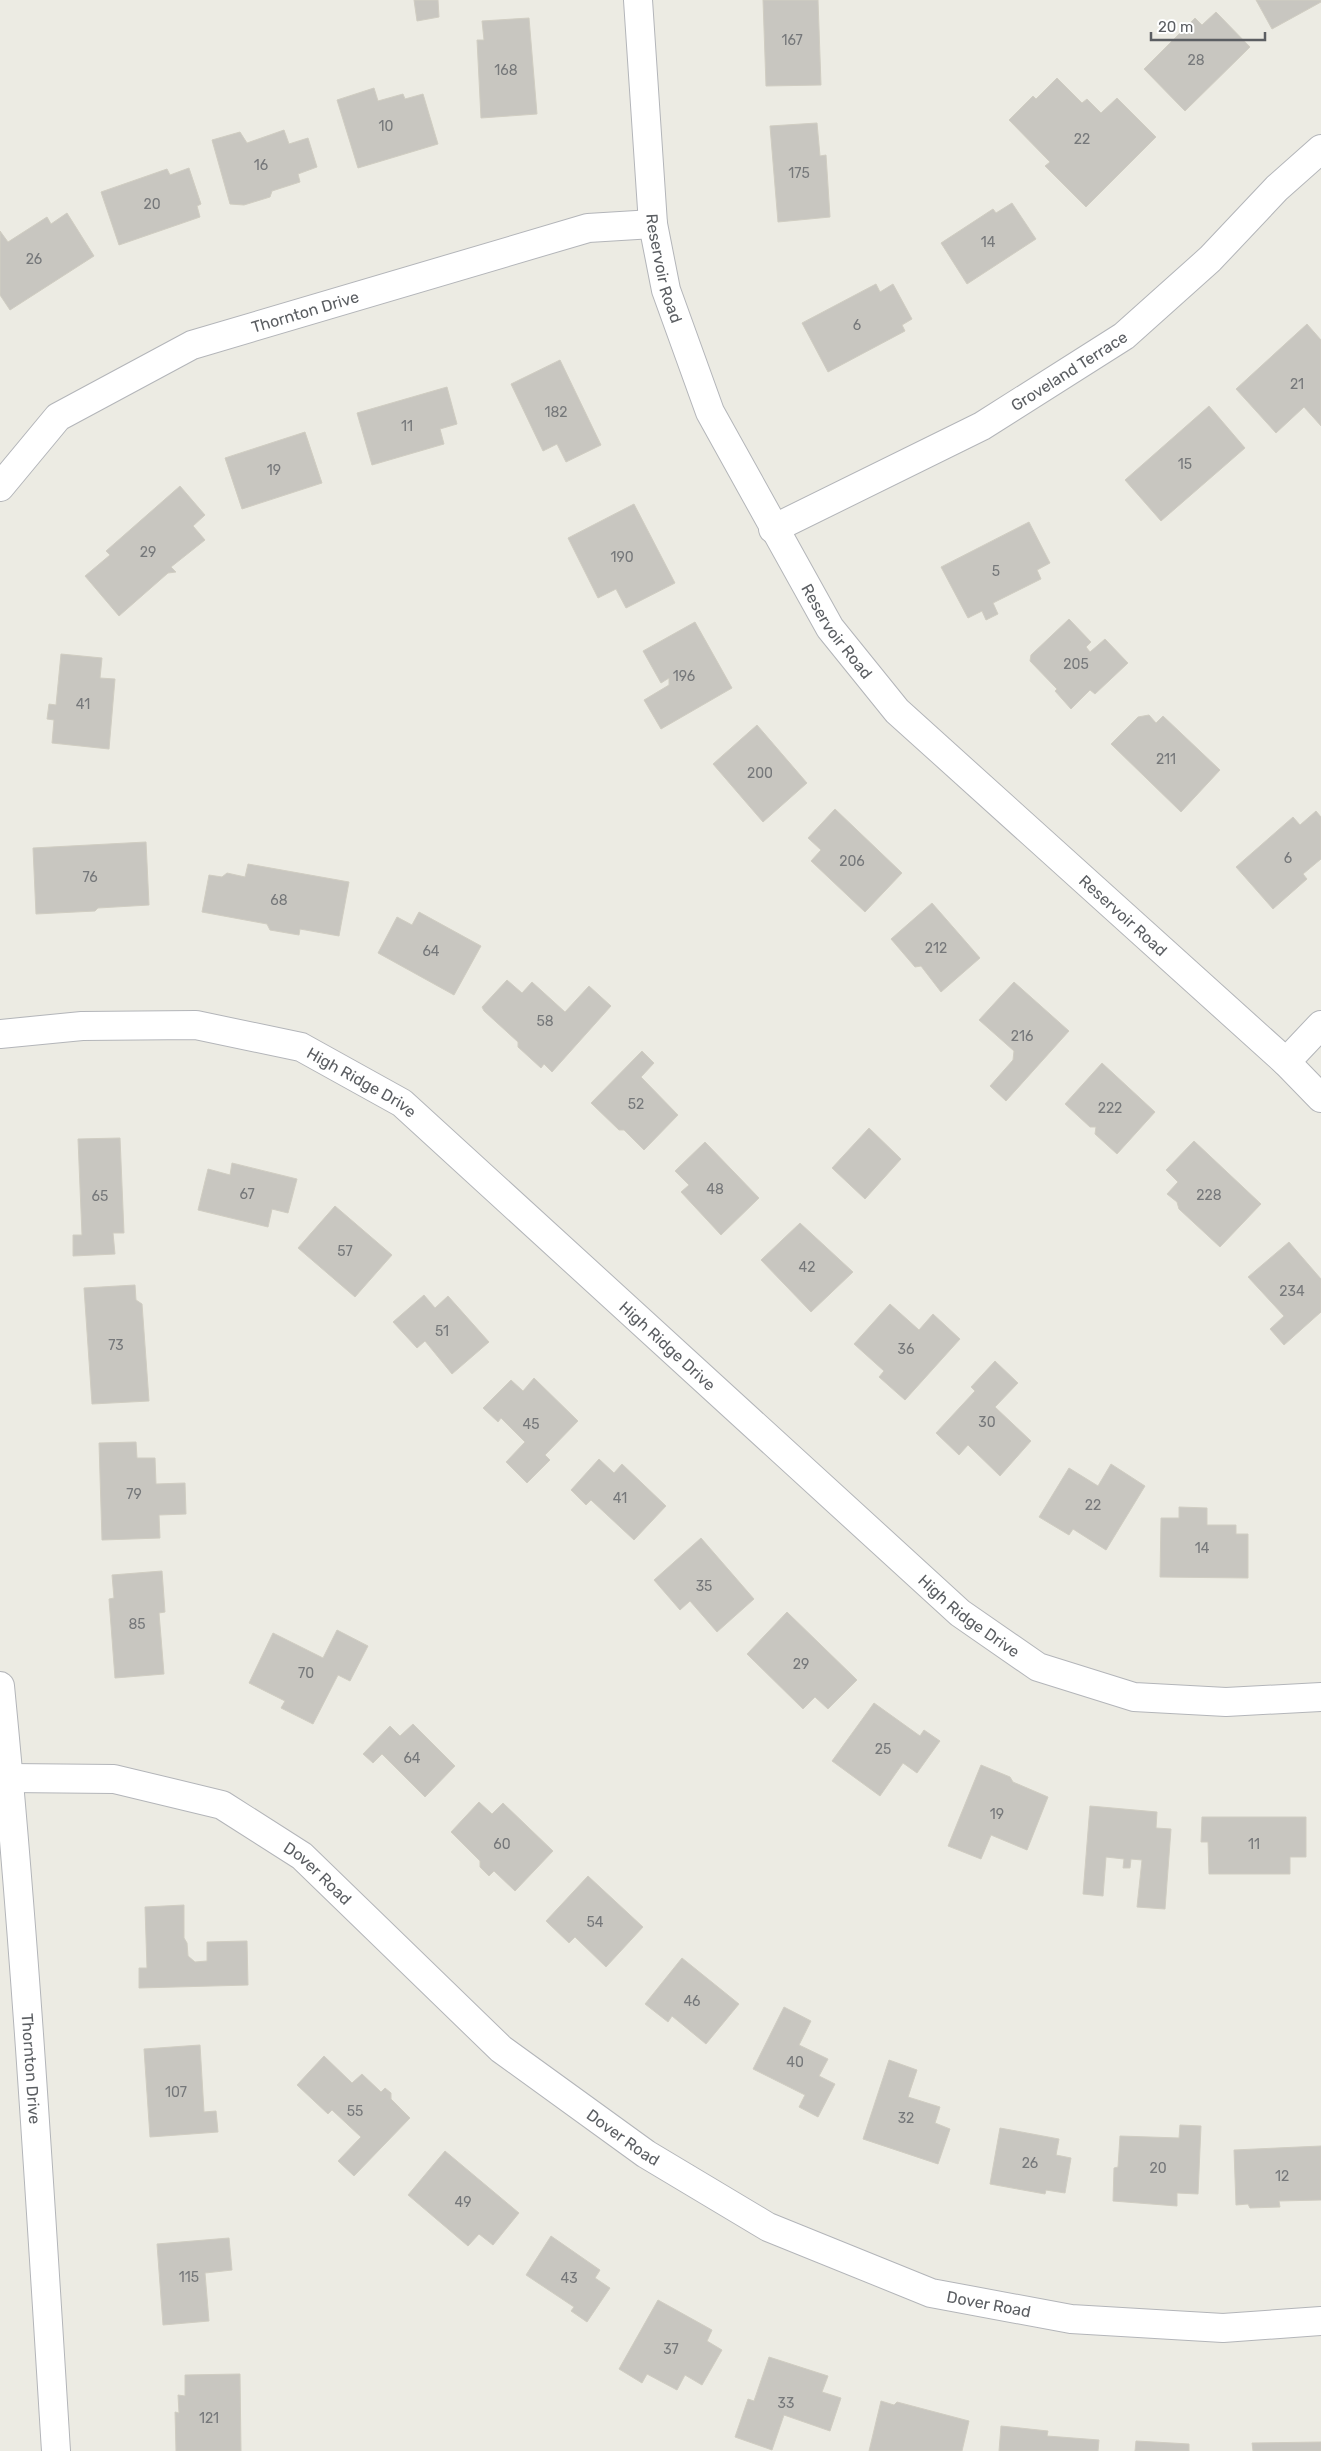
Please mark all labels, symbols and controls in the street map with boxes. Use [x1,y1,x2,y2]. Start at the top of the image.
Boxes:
scale bar [1151,10,1265,42]
text: 20 m [1158,18,1193,36]
house number: 167 [781,32,803,49]
house number: 28 [1187,52,1205,69]
house number: 168 [494,62,518,79]
house number: 10 [379,118,394,135]
house number: 22 [1074,131,1090,148]
house number: 16 [254,157,268,174]
house number: 175 [788,165,810,182]
house number: 20 [143,196,161,213]
street label: Reservoir Road [643,213,687,325]
house number: 14 [981,234,996,251]
house number: 26 [26,251,42,268]
street label: Thornton Drive [249,287,361,336]
house number: 6 [853,317,861,334]
street label: Groveland Terrace [1007,327,1131,415]
house number: 21 [1290,376,1304,393]
house number: 182 [544,404,568,421]
house number: 11 [401,418,413,435]
house number: 15 [1178,456,1192,473]
house number: 19 [267,462,281,479]
house number: 29 [140,544,156,561]
house number: 190 [610,549,634,566]
house number: 5 [992,563,1000,580]
street label: Reservoir Road [798,580,877,682]
house number: 205 [1063,656,1089,673]
house number: 196 [673,668,695,685]
house number: 41 [76,696,90,713]
house number: 211 [1156,751,1176,768]
house number: 200 [747,765,773,782]
house number: 6 [1284,850,1292,867]
house number: 206 [839,853,865,870]
house number: 76 [82,869,98,886]
street label: Reservoir Road [1075,871,1171,960]
house number: 68 [270,892,288,909]
house number: 212 [925,940,947,957]
house number: 64 [422,943,440,960]
house number: 58 [536,1013,554,1030]
house number: 216 [1011,1028,1033,1045]
street label: High Ridge Drive [304,1043,421,1121]
house number: 52 [628,1096,644,1113]
house number: 222 [1098,1100,1122,1117]
house number: 48 [706,1181,724,1198]
house number: 67 [239,1186,255,1203]
house number: 228 [1196,1187,1222,1204]
house number: 65 [92,1188,108,1205]
house number: 57 [337,1243,353,1260]
house number: 42 [799,1259,815,1276]
house number: 234 [1279,1283,1305,1300]
street label: High Ridge Drive [616,1297,720,1394]
house number: 51 [435,1323,449,1340]
house number: 73 [108,1337,124,1354]
house number: 36 [898,1341,914,1358]
house number: 30 [978,1414,996,1431]
house number: 45 [522,1416,540,1433]
house number: 79 [126,1486,142,1503]
house number: 41 [613,1490,627,1507]
house number: 22 [1085,1497,1101,1514]
house number: 14 [1195,1540,1210,1557]
street label: High Ridge Drive [915,1570,1023,1661]
house number: 35 [696,1578,712,1595]
house number: 85 [128,1616,146,1633]
house number: 29 [793,1656,809,1673]
house number: 70 [298,1665,314,1682]
house number: 25 [875,1741,891,1758]
house number: 64 [403,1750,421,1767]
house number: 19 [990,1806,1004,1823]
house number: 60 [493,1836,511,1853]
house number: 11 [1248,1836,1260,1853]
street label: Dover Road [280,1838,356,1908]
house number: 54 [586,1914,604,1931]
house number: 46 [683,1993,701,2010]
street label: Thornton Drive [18,2013,45,2125]
house number: 40 [786,2054,804,2071]
house number: 107 [165,2084,187,2101]
house number: 55 [347,2103,363,2120]
street label: Dover Road [583,2105,663,2170]
house number: 32 [898,2110,914,2127]
house number: 26 [1022,2155,1038,2172]
house number: 20 [1149,2160,1167,2177]
house number: 12 [1275,2168,1289,2185]
house number: 49 [455,2194,471,2211]
house number: 115 [179,2269,199,2286]
house number: 43 [560,2270,578,2287]
street label: Dover Road [945,2287,1032,2321]
house number: 37 [663,2341,679,2358]
house number: 33 [778,2395,794,2412]
house number: 121 [199,2410,219,2427]

